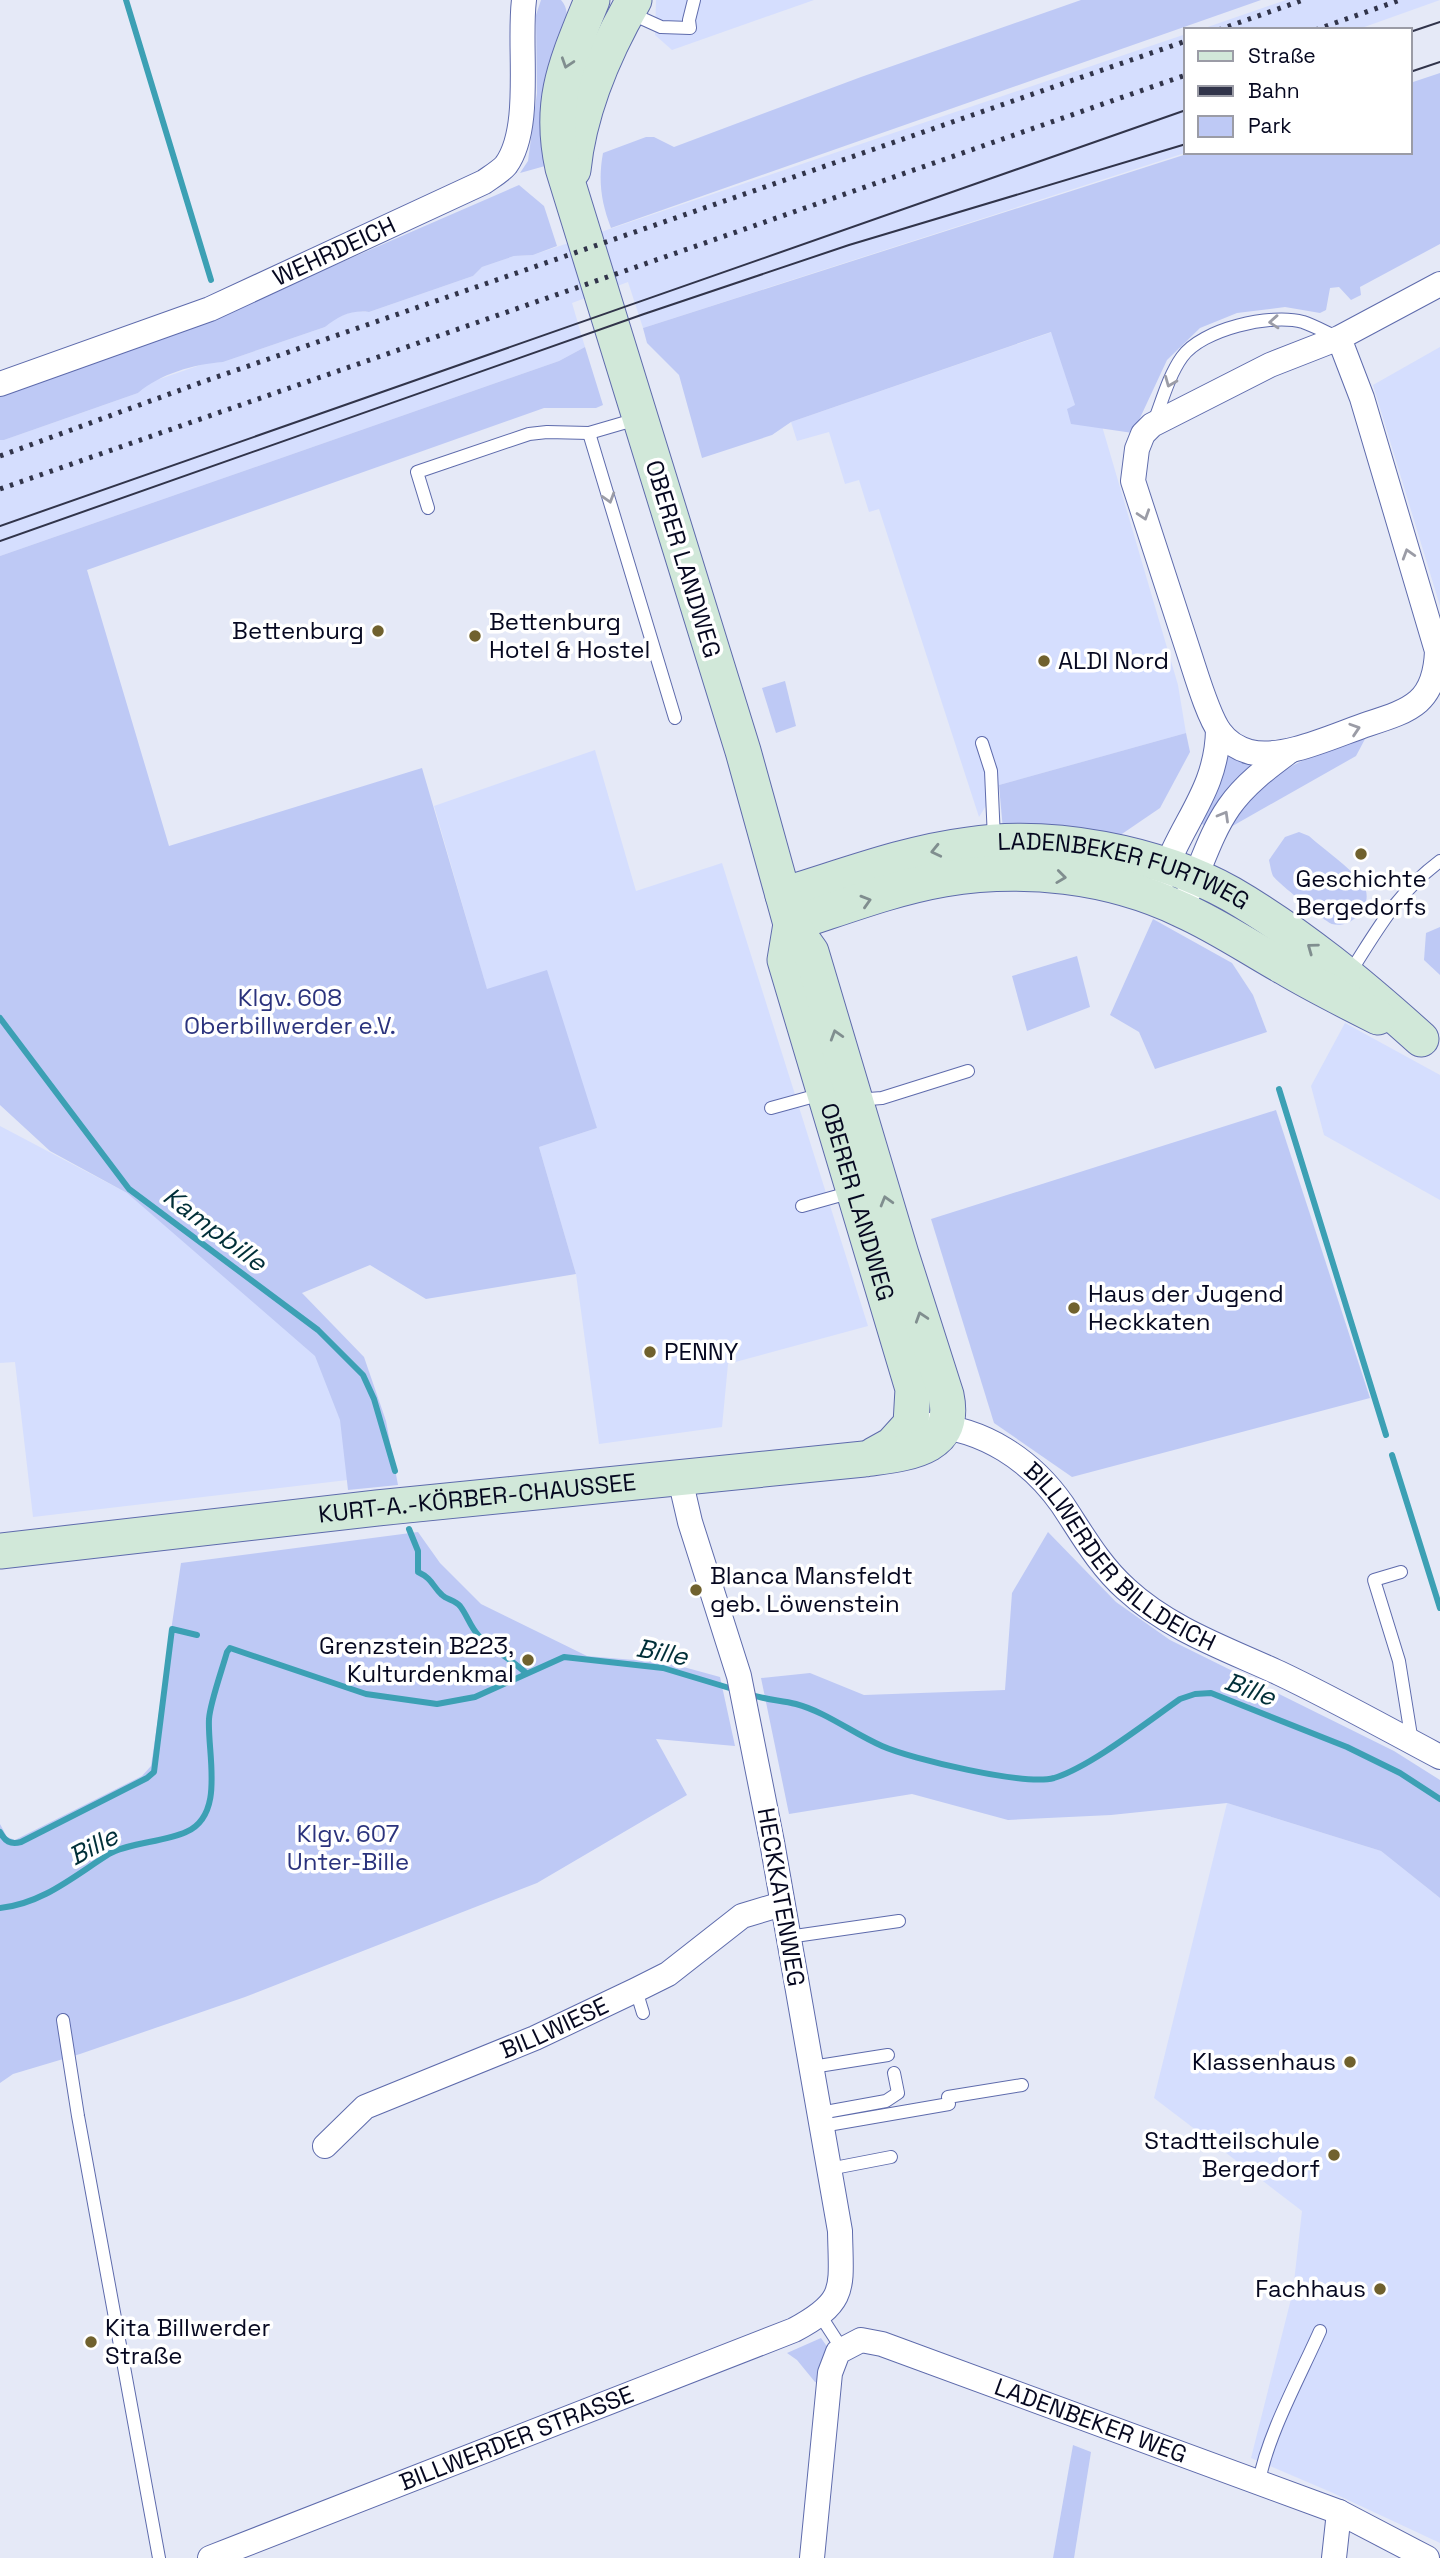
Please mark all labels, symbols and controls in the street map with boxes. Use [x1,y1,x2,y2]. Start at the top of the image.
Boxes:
legend [1184,28,1412,154]
text: Straße [1248,42,1316,69]
one-way arrow [561,57,575,69]
text: Bahn [1248,77,1300,104]
text: Park [1248,112,1292,139]
street label: WEHRDEICH [268,209,400,293]
one-way arrow [1268,314,1279,329]
one-way arrow [1164,375,1178,387]
street label: OBERER LANDWEG [639,456,728,661]
one-way arrow [601,492,616,504]
one-way arrow [1136,508,1150,521]
one-way arrow [1401,548,1416,560]
place label: Bettenburg Hotel & Hostel [489,606,650,665]
place label: Bettenburg [232,615,364,646]
marker: Bettenburg [370,623,386,639]
marker: Bettenburg Hotel & Hostel [467,628,483,644]
place label: ALDI Nord [1058,645,1169,676]
marker: ALDI Nord [1036,653,1052,669]
one-way arrow [1348,722,1360,737]
one-way arrow [1216,811,1229,824]
street label: LADENBEKER FURTWEG [997,825,1255,916]
one-way arrow [930,843,942,857]
marker: Geschichte Bergedorfs [1353,846,1369,862]
place label: Geschichte Bergedorfs [1295,863,1427,922]
one-way arrow [1055,870,1067,885]
one-way arrow [859,894,871,909]
one-way arrow [1307,944,1320,957]
park label: Klgv. 608 Oberbillwerder e.V. [184,982,396,1041]
one-way arrow [830,1029,845,1041]
street label: OBERER LANDWEG [813,1099,902,1305]
water label: Kampbille [156,1179,275,1280]
one-way arrow [879,1196,894,1208]
place label: Haus der Jugend Heckkaten [1088,1278,1284,1337]
marker: Haus der Jugend Heckkaten [1066,1300,1082,1316]
one-way arrow [915,1311,930,1323]
place label: PENNY [664,1336,739,1367]
marker: PENNY [642,1344,658,1360]
street label: BILLWERDER BILLDEICH [1018,1455,1221,1658]
street label: KURT-A.-KÖRBER-CHAUSSEE [316,1466,637,1530]
place label: Blanca Mansfeldt geb. Löwenstein [710,1560,913,1619]
marker: Blanca Mansfeldt geb. Löwenstein [688,1582,704,1598]
place label: Grenzstein B223, Kulturdenkmal [319,1630,514,1689]
water label: Bille [633,1630,692,1674]
marker: Grenzstein B223, Kulturdenkmal [520,1652,536,1668]
water label: Bille [1220,1664,1282,1714]
street label: HECKKATENWEG [750,1805,812,1989]
water label: Bille [62,1818,125,1873]
park label: Klgv. 607 Unter-Bille [287,1818,409,1877]
street label: BILLWIESE [495,1989,613,2065]
place label: Klassenhaus [1192,2046,1336,2077]
marker: Klassenhaus [1342,2054,1358,2070]
place label: Stadtteilschule Bergedorf [1144,2125,1320,2184]
marker: Stadtteilschule Bergedorf [1326,2147,1342,2163]
place label: Fachhaus [1255,2273,1366,2304]
marker: Fachhaus [1372,2281,1388,2297]
place label: Kita Billwerder Straße [105,2312,271,2371]
marker: Kita Billwerder Straße [83,2334,99,2350]
street label: LADENBEKER WEG [990,2371,1191,2470]
street label: BILLWERDER STRASSE [395,2378,638,2498]

